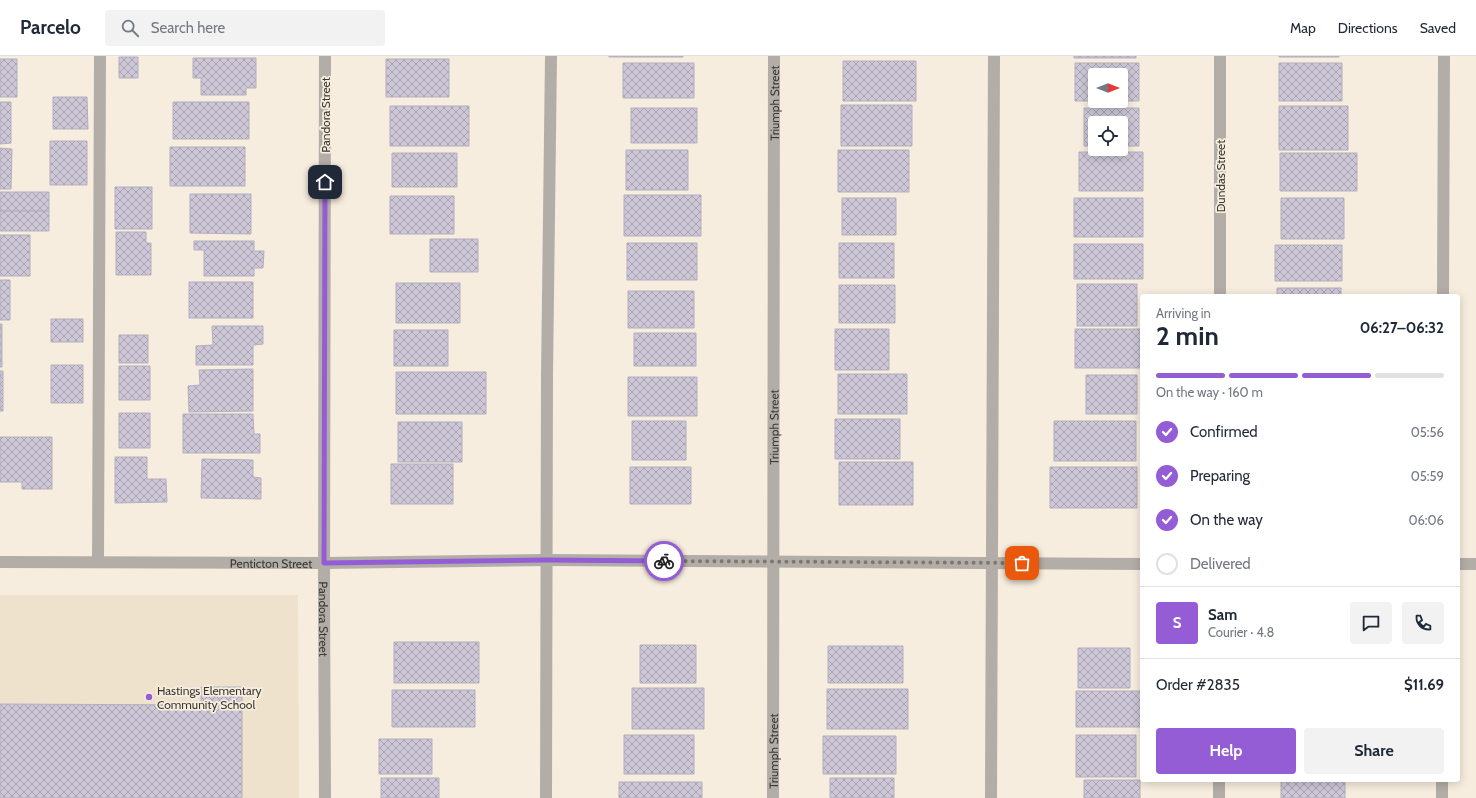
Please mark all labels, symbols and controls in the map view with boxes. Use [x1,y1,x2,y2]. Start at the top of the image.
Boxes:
search box [105,10,385,46]
text: Parcelo [20,16,81,39]
icon: search [119,17,141,39]
text: Search here [151,19,225,37]
text: Map [1290,19,1316,37]
text: Directions [1338,19,1398,37]
text: Saved [1420,19,1456,37]
street label: Triumph Street [766,65,781,141]
north arrow [1088,68,1128,108]
map controls [1088,68,1128,156]
street label: Pandora Street [318,77,333,153]
button: locate [1088,116,1128,156]
street label: Dundas Street [1213,140,1228,212]
pin [308,165,342,199]
icon: home [314,171,336,193]
text: Arriving in [1156,305,1211,321]
text: 06:27–06:32 [1360,319,1444,337]
text: 2 min [1156,320,1219,352]
text: On the way · 160 m [1156,384,1263,400]
street label: Triumph Street [766,389,781,465]
icon: check [1156,421,1178,443]
text: Confirmed [1190,423,1258,441]
text: 05:56 [1411,424,1444,440]
icon: check [1156,465,1178,487]
text: Preparing [1190,467,1250,485]
text: 05:59 [1411,468,1444,484]
icon: check [1156,509,1178,531]
text: On the way [1190,511,1263,529]
text: 06:06 [1408,512,1444,528]
courier [644,541,684,581]
pin [1005,546,1039,580]
icon: bike [653,550,675,572]
icon: bag [1011,552,1033,574]
street label: Penticton Street [230,555,312,570]
text: Delivered [1190,555,1251,573]
street label: Pandora Street [316,581,332,657]
button: chat [1350,602,1392,644]
button: phone [1402,602,1444,644]
text: Sam [1208,606,1237,624]
text: S [1173,614,1181,632]
text: Courier · 4.8 [1208,624,1274,640]
text: Order #2835 [1156,676,1240,694]
text: $11.69 [1404,676,1444,694]
place label: Hastings Elementary Community School [157,683,262,712]
marker: Hastings Elementary Community School [144,692,154,702]
street label: Triumph Street [766,713,781,789]
button: Help [1156,728,1296,774]
button: Share [1304,728,1444,774]

